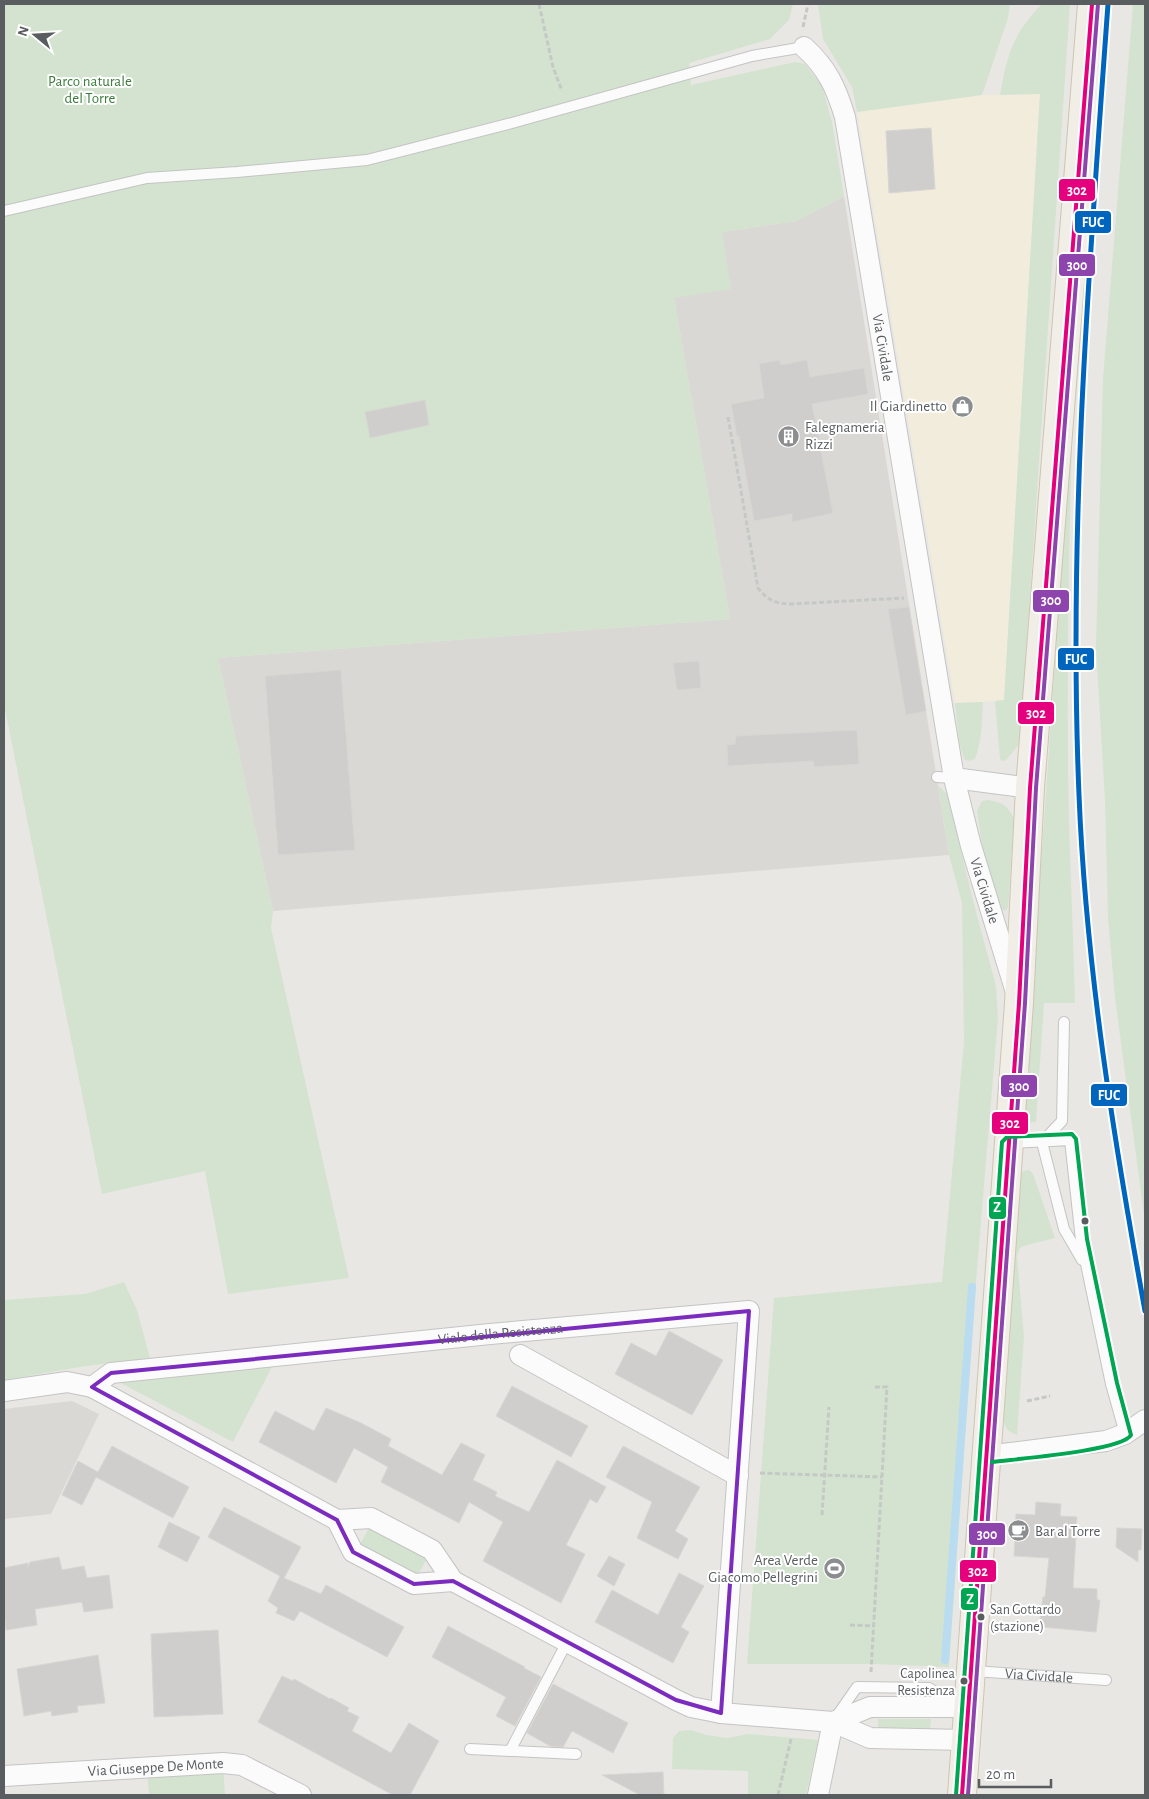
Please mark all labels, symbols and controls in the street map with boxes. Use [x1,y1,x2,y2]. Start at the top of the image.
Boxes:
north arrow [10,10,60,60]
text: N [15,24,32,38]
park label: Parco naturale del Torre [48,74,132,106]
line badge: 302 [1058,178,1096,202]
text: 302 [1067,184,1087,198]
line badge: FUC [1074,210,1112,234]
text: FUC [1082,216,1105,230]
line badge: 300 [1058,253,1096,277]
text: 300 [1067,259,1087,273]
street label: Via Cividale [870,313,895,383]
shop icon: Il Giardinetto [951,394,975,418]
place label: Il Giardinetto [870,399,947,414]
place label: Falegnameria Rizzi [805,420,885,452]
building icon: Falegnameria Rizzi [777,424,801,448]
line badge: 300 [1032,589,1070,613]
text: 300 [1041,594,1061,608]
line badge: FUC [1057,647,1095,671]
text: FUC [1065,653,1088,667]
line badge: 302 [1017,701,1055,725]
text: 302 [1026,707,1046,721]
street label: Via Cividale [967,856,1001,926]
line badge: 300 [1000,1074,1038,1098]
text: 300 [1009,1080,1029,1094]
line badge: FUC [1090,1083,1128,1107]
text: FUC [1098,1089,1121,1103]
line badge: 302 [991,1111,1029,1135]
text: 302 [1000,1117,1020,1131]
line badge: Z [988,1196,1007,1220]
text: Z [993,1201,1001,1215]
unlabelled marker [1080,1216,1090,1226]
street label: Viale della Resistenza [437,1321,564,1347]
cafe icon: Bar al Torre [1007,1519,1031,1543]
line badge: 300 [968,1522,1006,1546]
place label: Bar al Torre [1035,1524,1101,1539]
text: 300 [977,1528,997,1542]
place label: Area Verde Giacomo Pellegrini [708,1553,818,1585]
sports icon: Area Verde Giacomo Pellegrini [822,1557,846,1581]
line badge: 302 [959,1559,997,1583]
text: 302 [968,1565,988,1579]
line badge: Z [960,1587,979,1611]
text: Z [966,1593,974,1607]
place label: San Gottardo (stazione) [990,1603,1061,1634]
marker: San Gottardo (stazione) [976,1612,986,1622]
street label: Via Cividale [1004,1666,1073,1686]
place label: Capolinea Resistenza [897,1667,956,1698]
marker: Capolinea Resistenza [959,1676,969,1686]
street label: Via Giuseppe De Monte [87,1756,224,1779]
scale bar [979,1756,1052,1788]
text: 20 m [986,1767,1015,1782]

